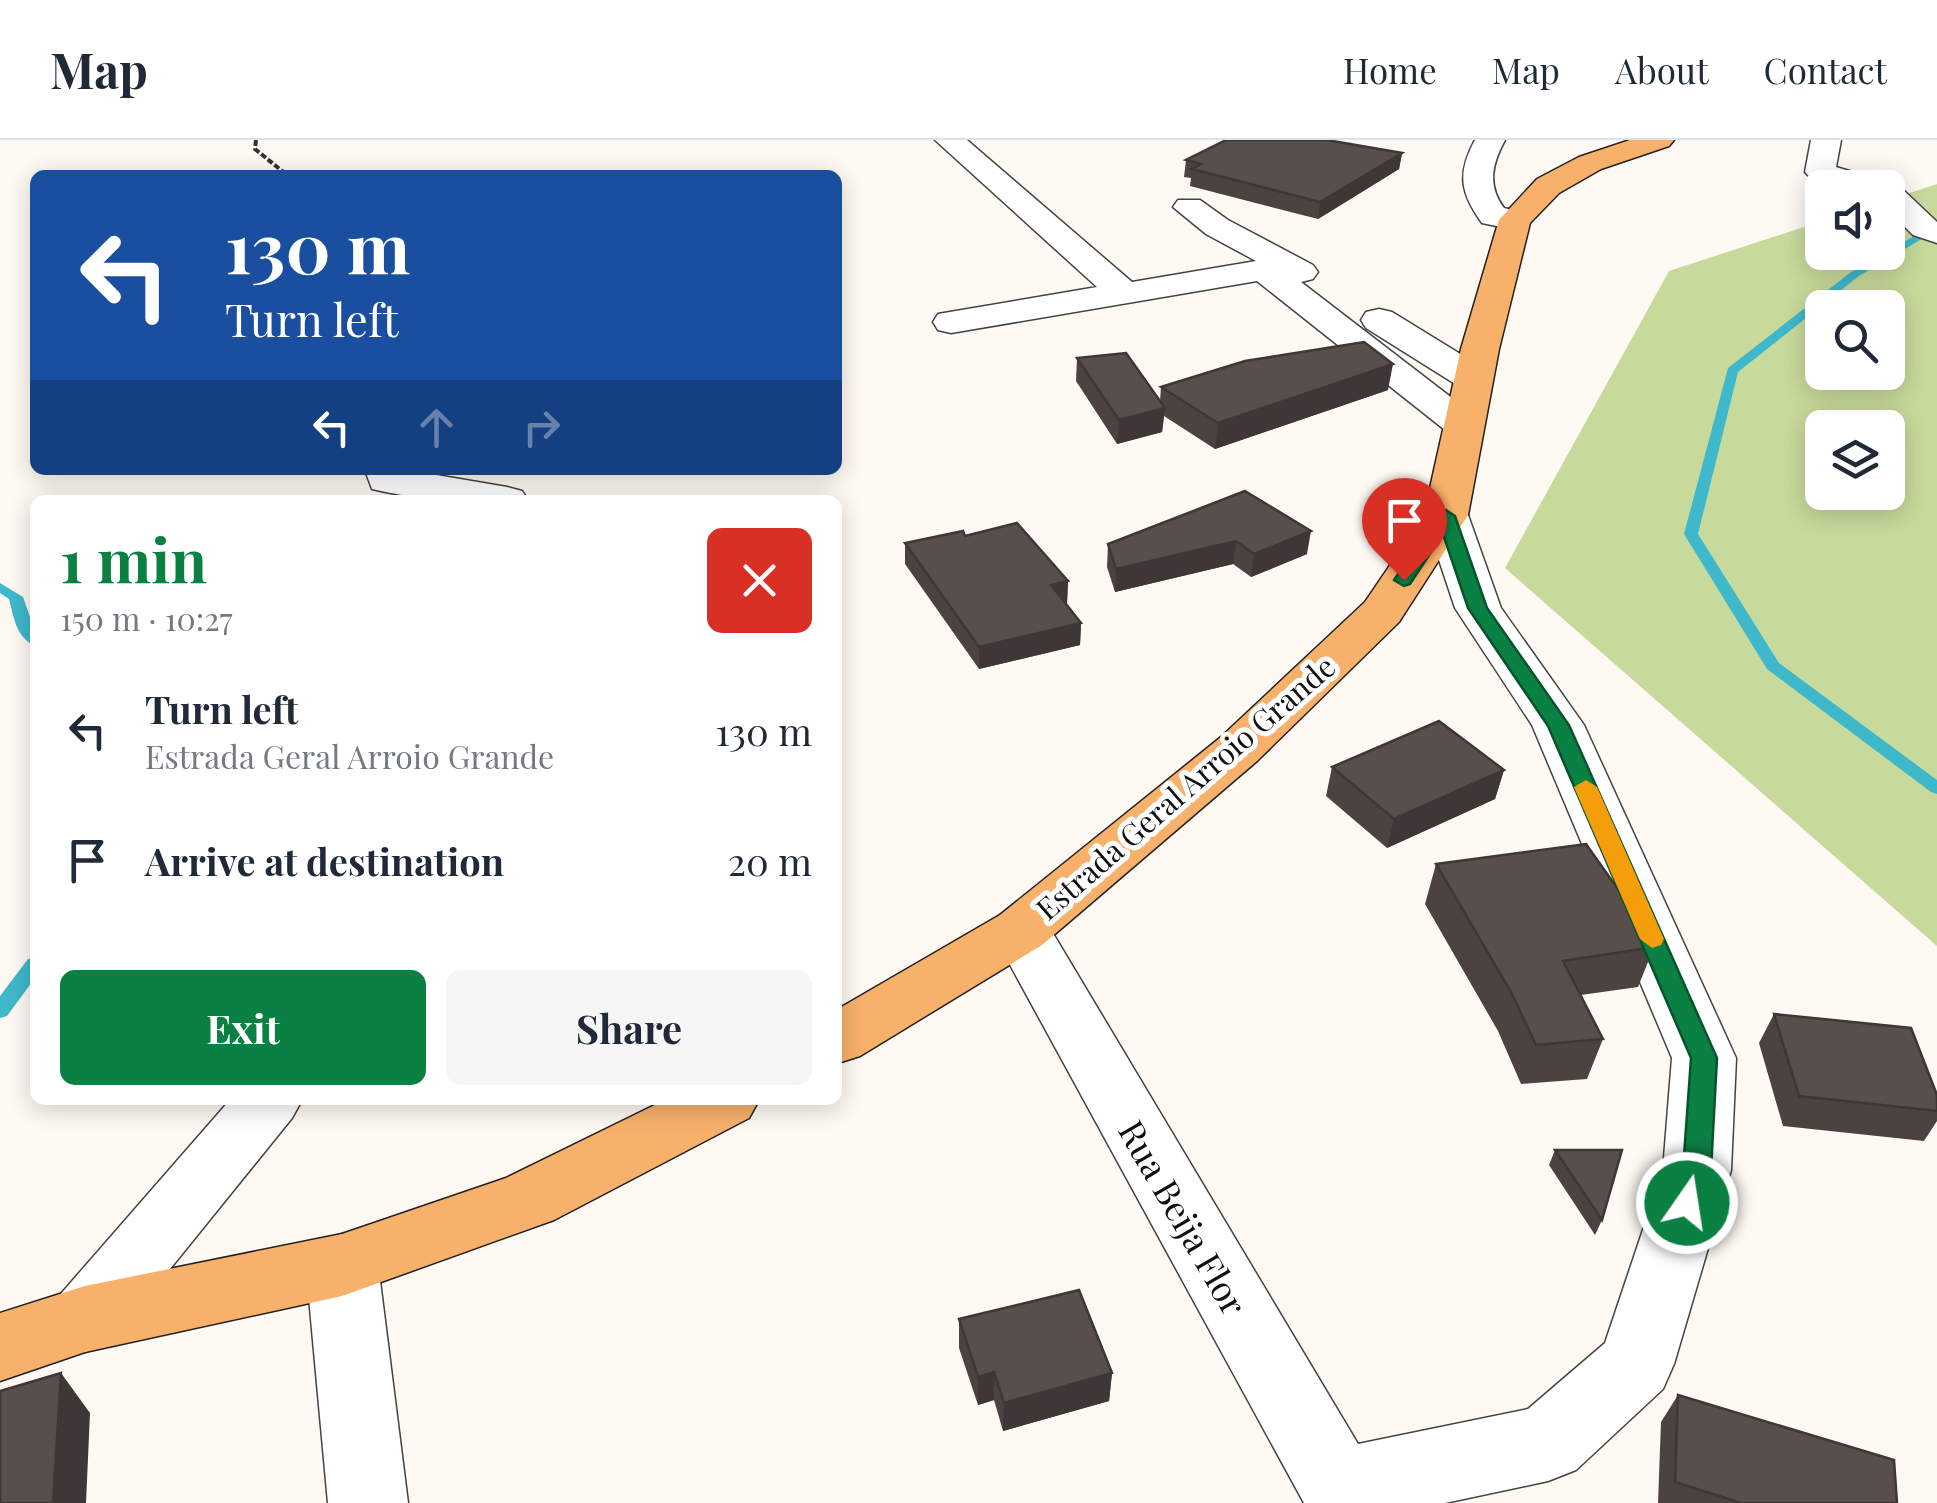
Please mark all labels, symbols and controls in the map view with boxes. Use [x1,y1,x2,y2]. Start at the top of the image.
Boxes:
text: Map [50,37,148,101]
text: Home [1343,46,1437,93]
text: Map [1492,46,1560,93]
text: About [1615,46,1709,93]
text: Contact [1764,46,1887,93]
map controls [1805,170,1905,510]
button: sound [1805,170,1905,270]
text: 130 m [225,198,410,292]
icon: left [60,210,190,340]
text: Turn left [225,288,399,348]
button: search [1805,290,1905,390]
icon: left [304,400,359,455]
icon: ahead [409,400,464,455]
icon: right [514,400,569,455]
button: layers [1805,410,1905,510]
pin [1362,478,1447,581]
icon: arrive [1377,493,1432,548]
text: 1 min [60,518,207,598]
button: close [707,528,812,633]
text: 150 m · 10:27 [60,596,233,639]
street label: Estrada Geral Arroio Grande [1027,646,1343,928]
text: Turn left [145,683,298,734]
icon: left [60,703,115,758]
text: 130 m [715,705,812,756]
text: Estrada Geral Arroio Grande [145,734,554,777]
icon: arrive [60,833,115,888]
text: Arrive at destination [145,835,504,886]
text: 20 m [728,835,812,886]
button: Exit [60,970,426,1085]
button: Share [446,970,812,1085]
street label: Rua Beija Flor [1109,1111,1259,1323]
position arrow [1635,1151,1739,1255]

